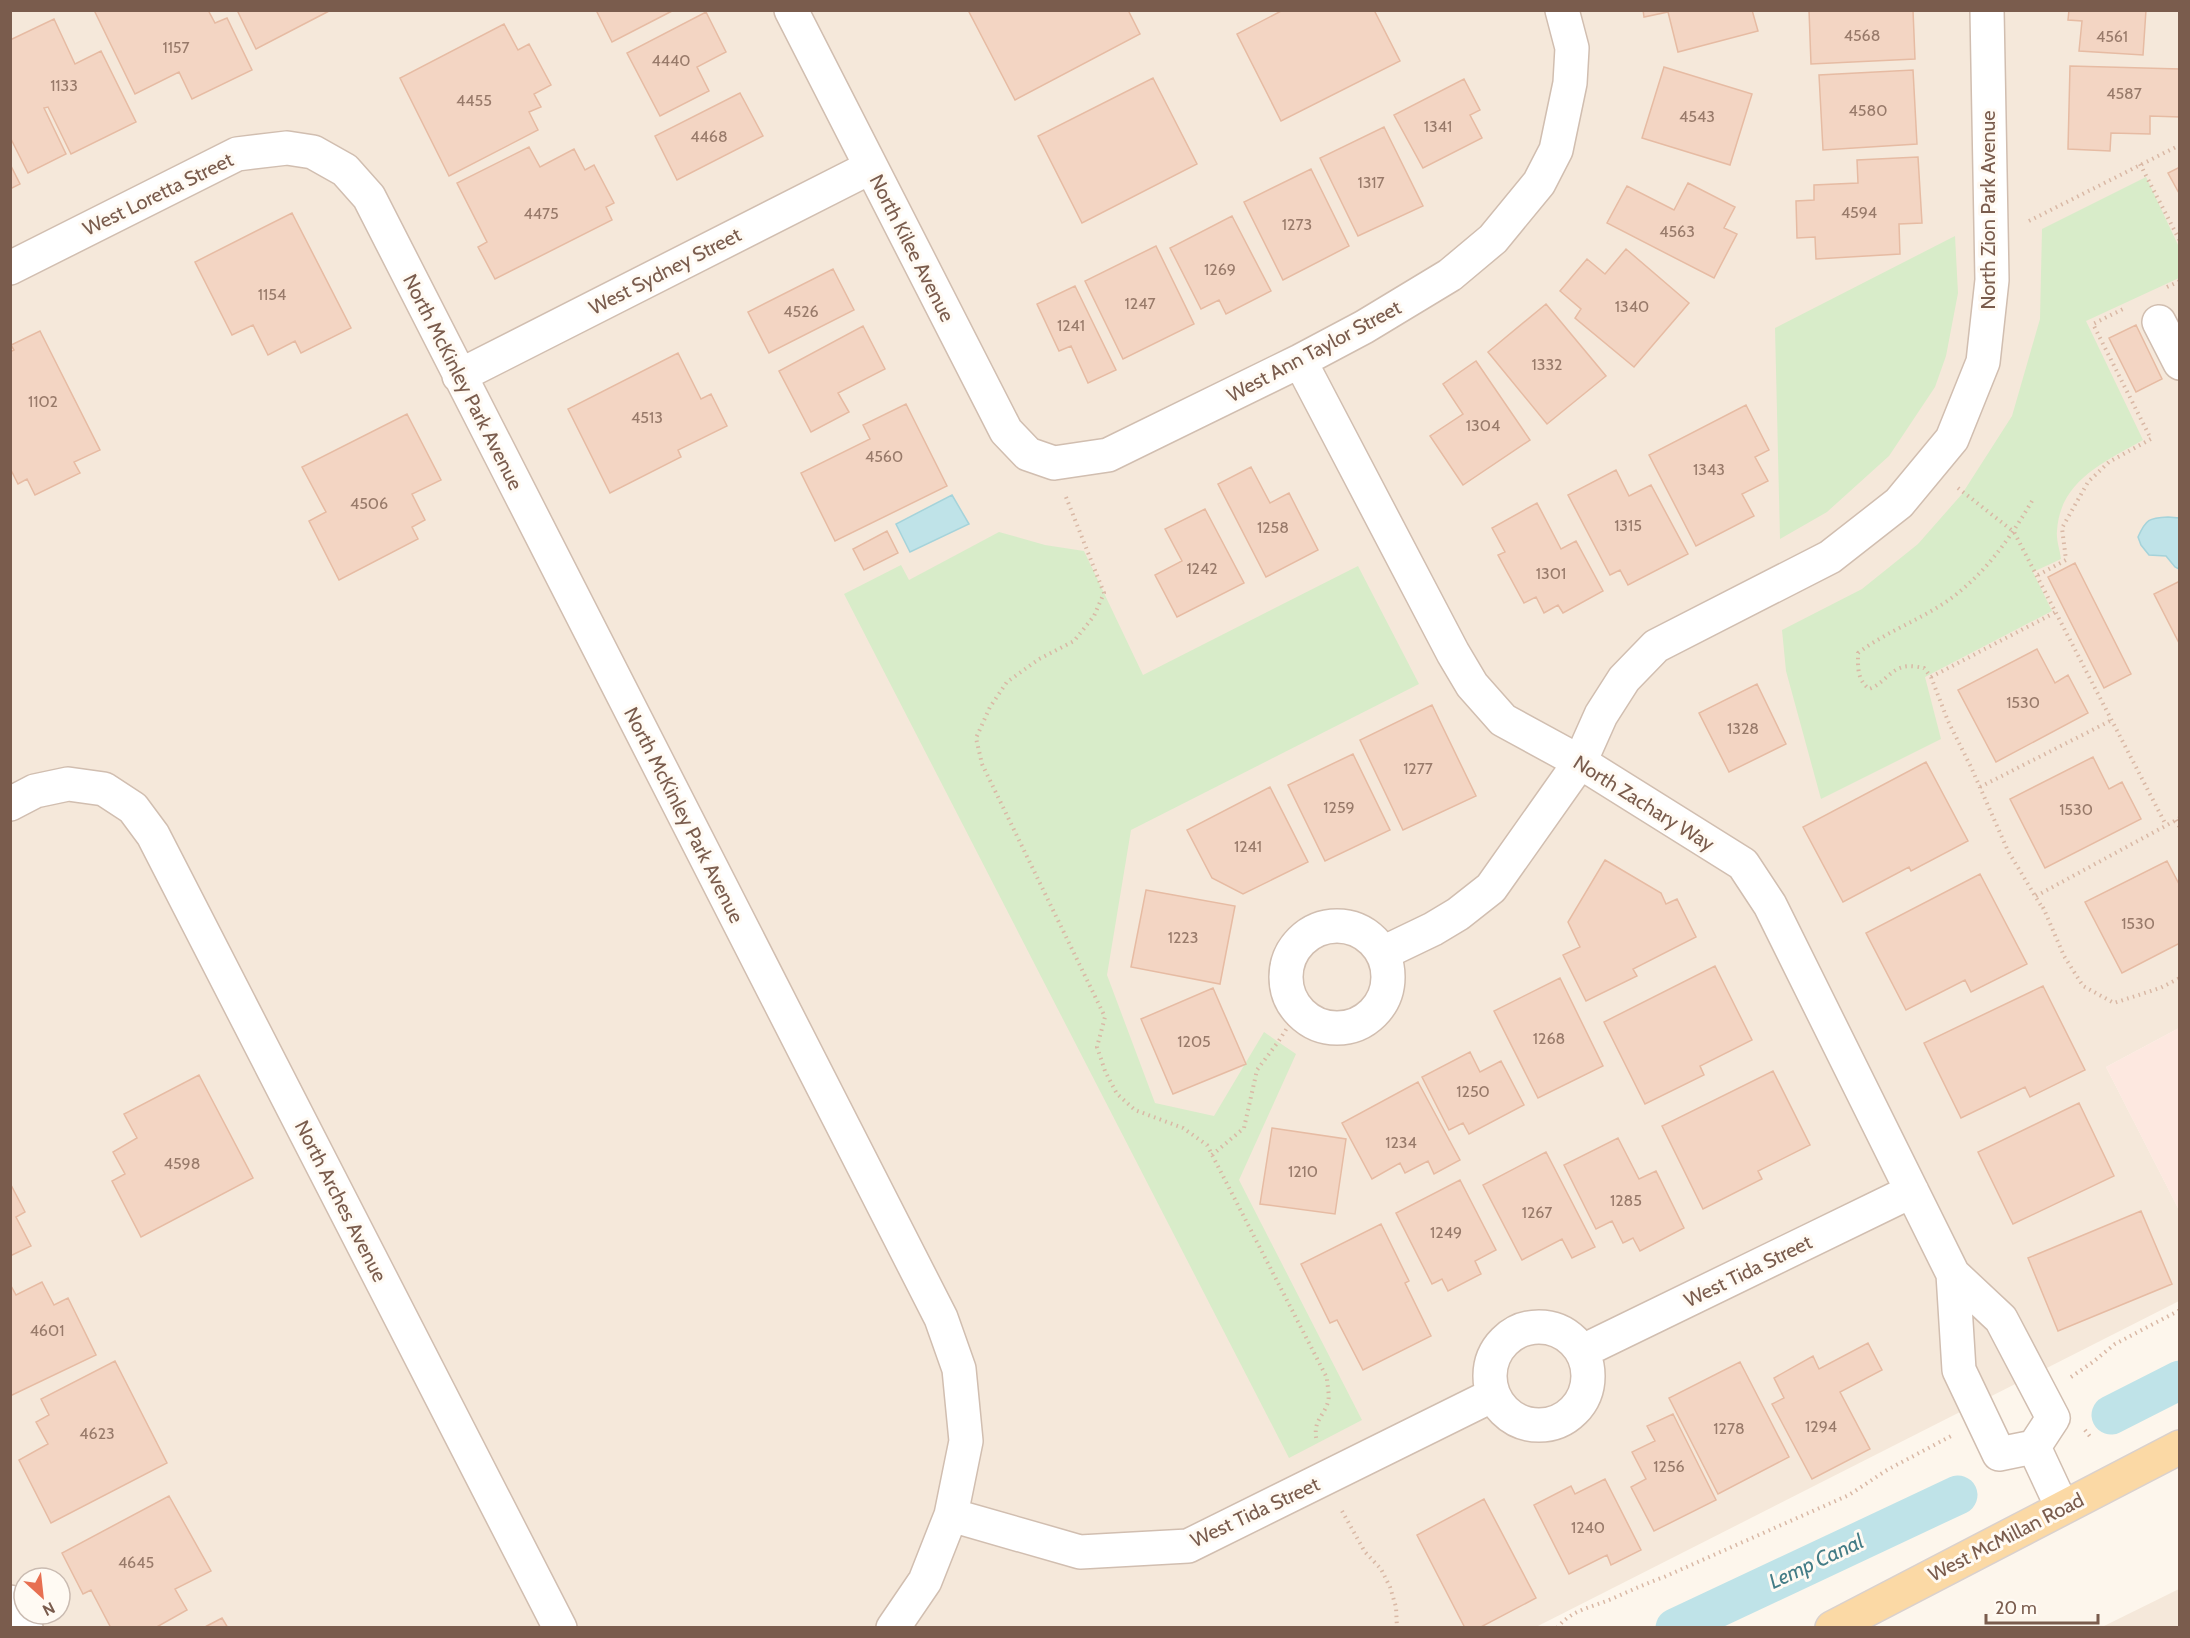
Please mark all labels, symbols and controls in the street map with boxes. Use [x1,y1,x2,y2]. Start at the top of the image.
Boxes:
house number: 4568 [1844,26,1880,45]
house number: 4561 [2096,27,2128,46]
house number: 1157 [162,38,190,57]
house number: 4440 [652,51,690,70]
house number: 1133 [50,76,78,95]
house number: 4587 [2106,84,2142,103]
house number: 4455 [456,91,492,110]
house number: 4580 [1849,101,1887,120]
house number: 4543 [1679,107,1715,126]
street label: North Zion Park Avenue [1976,111,2000,309]
house number: 1341 [1424,117,1452,136]
house number: 4468 [690,127,728,146]
street label: West Loretta Street [79,147,237,241]
street label: North Kilee Avenue [864,170,960,326]
house number: 1317 [1357,173,1385,192]
house number: 4594 [1841,203,1877,222]
house number: 4475 [523,204,559,223]
house number: 1273 [1282,215,1312,234]
street label: West Sydney Street [585,222,745,320]
house number: 4563 [1659,222,1695,241]
house number: 1269 [1204,260,1236,279]
street label: North McKinley Park Avenue [398,270,528,494]
house number: 1154 [258,285,286,304]
house number: 1247 [1125,294,1155,313]
street label: West Ann Taylor Street [1223,295,1405,407]
house number: 1340 [1615,297,1649,316]
house number: 4526 [783,302,819,321]
house number: 1241 [1057,316,1085,335]
house number: 1332 [1532,355,1562,374]
house number: 1102 [28,392,58,411]
house number: 4513 [631,408,663,427]
house number: 1304 [1466,416,1500,435]
house number: 4560 [865,447,903,466]
house number: 1343 [1693,460,1725,479]
house number: 4506 [350,494,388,513]
house number: 1315 [1614,516,1642,535]
house number: 1258 [1257,518,1289,537]
house number: 1242 [1186,559,1218,578]
house number: 1301 [1536,564,1566,583]
house number: 1530 [2006,693,2040,712]
street label: North McKinley Park Avenue [619,703,749,927]
house number: 1328 [1727,719,1759,738]
street label: North Zachary Way [1569,750,1719,856]
house number: 1277 [1403,759,1433,778]
house number: 1259 [1323,798,1355,817]
house number: 1530 [2059,800,2093,819]
house number: 1241 [1234,837,1262,856]
house number: 1530 [2121,914,2155,933]
house number: 1223 [1168,928,1198,947]
house number: 1268 [1533,1029,1565,1048]
house number: 1205 [1177,1032,1211,1051]
house number: 1250 [1456,1082,1490,1101]
street label: North Arches Avenue [290,1116,392,1286]
house number: 1234 [1385,1133,1417,1152]
house number: 4598 [164,1154,200,1173]
house number: 1210 [1288,1162,1318,1181]
house number: 1285 [1610,1191,1642,1210]
house number: 1267 [1522,1203,1552,1222]
house number: 1249 [1430,1223,1462,1242]
street label: West Tida Street [1680,1230,1816,1312]
house number: 4601 [30,1321,64,1340]
house number: 1294 [1805,1417,1837,1436]
house number: 1278 [1713,1419,1745,1438]
house number: 4623 [79,1424,115,1443]
house number: 1256 [1653,1457,1685,1476]
street label: West Tida Street [1187,1472,1323,1552]
street label: West McMillan Road [1924,1487,2088,1587]
house number: 1240 [1571,1518,1605,1537]
water label: Lemp Canal [1765,1528,1867,1594]
house number: 4645 [118,1553,154,1572]
north arrow [12,1566,72,1626]
scale bar [1986,1587,2098,1625]
text: 20 m [1995,1597,2037,1619]
text: N [39,1598,58,1620]

